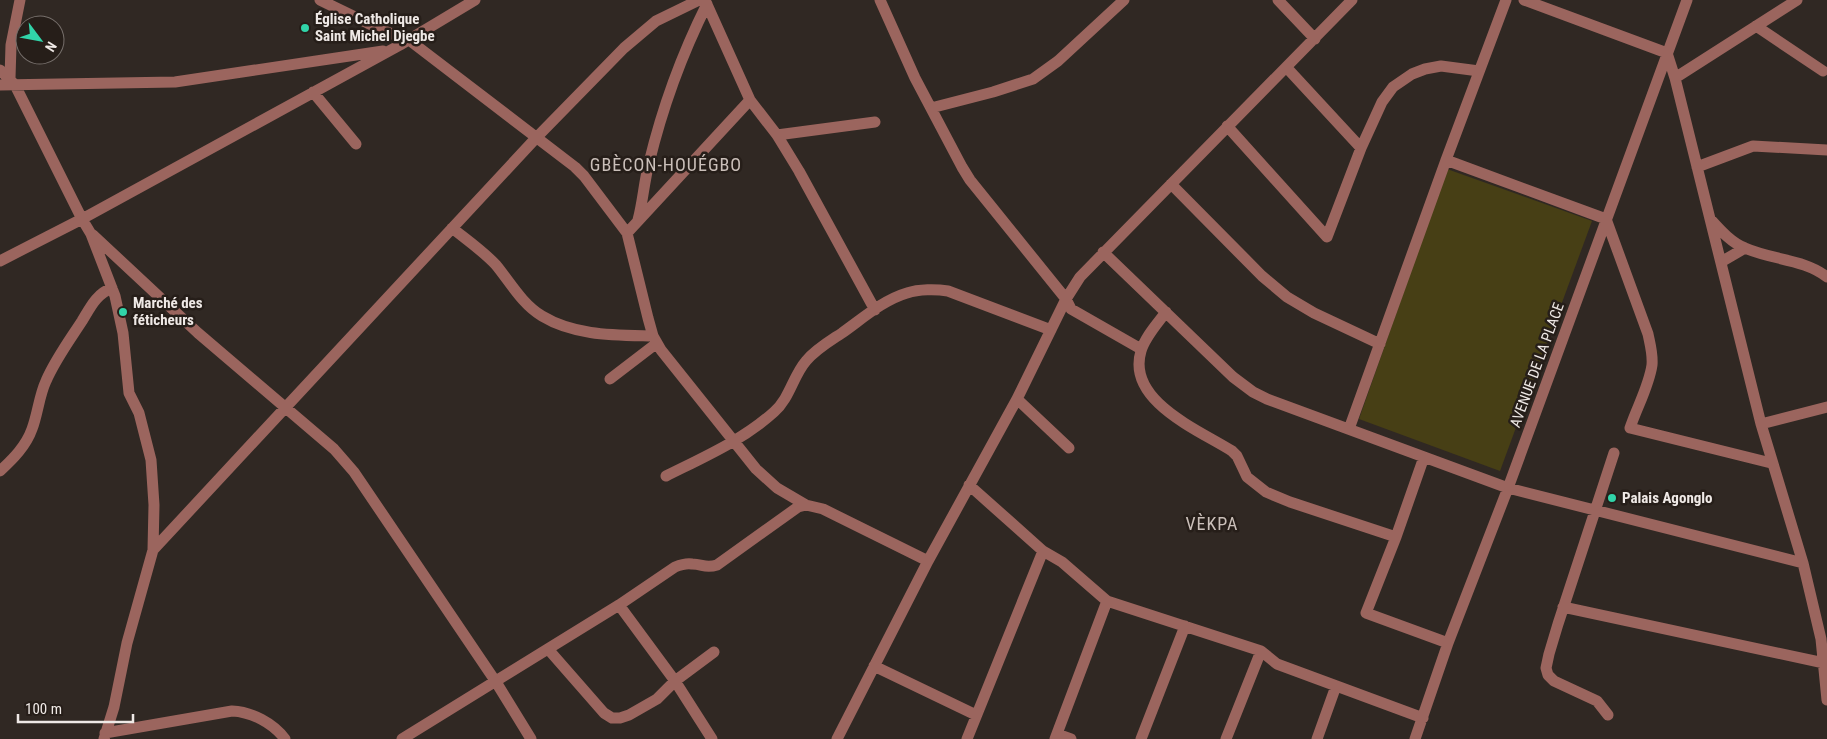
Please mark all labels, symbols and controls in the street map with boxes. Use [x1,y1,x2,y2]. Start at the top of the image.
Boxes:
place label: Église Catholique Saint Michel Djegbe [315,10,435,45]
north arrow [15,15,65,65]
marker: Église Catholique Saint Michel Djegbe [299,22,311,34]
text: N [42,39,60,55]
district label: GBÈCON-HOUÉGBO [590,154,742,175]
place label: Marché des féticheurs [133,294,203,329]
street label: AVENUE DE LA PLACE [1506,300,1568,430]
marker: Marché des féticheurs [117,306,129,318]
place label: Palais Agonglo [1622,489,1713,507]
marker: Palais Agonglo [1606,492,1618,504]
district label: VÈKPA [1186,513,1239,534]
scale bar [18,692,132,724]
text: 100 m [25,700,62,718]

